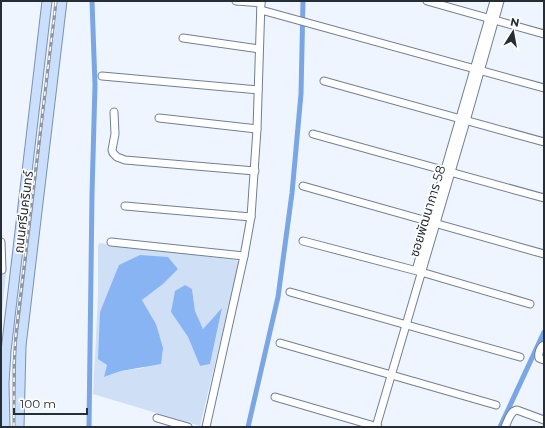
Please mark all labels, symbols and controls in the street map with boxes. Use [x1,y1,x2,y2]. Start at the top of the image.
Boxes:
north arrow [493,12,533,52]
text: N [509,14,521,30]
street label: ซอยพัฒนาการ 58 [405,163,449,259]
street label: ถนนศรีนครินทร์ [10,169,36,254]
scale bar [14,390,87,416]
text: 100 m [20,396,56,411]

